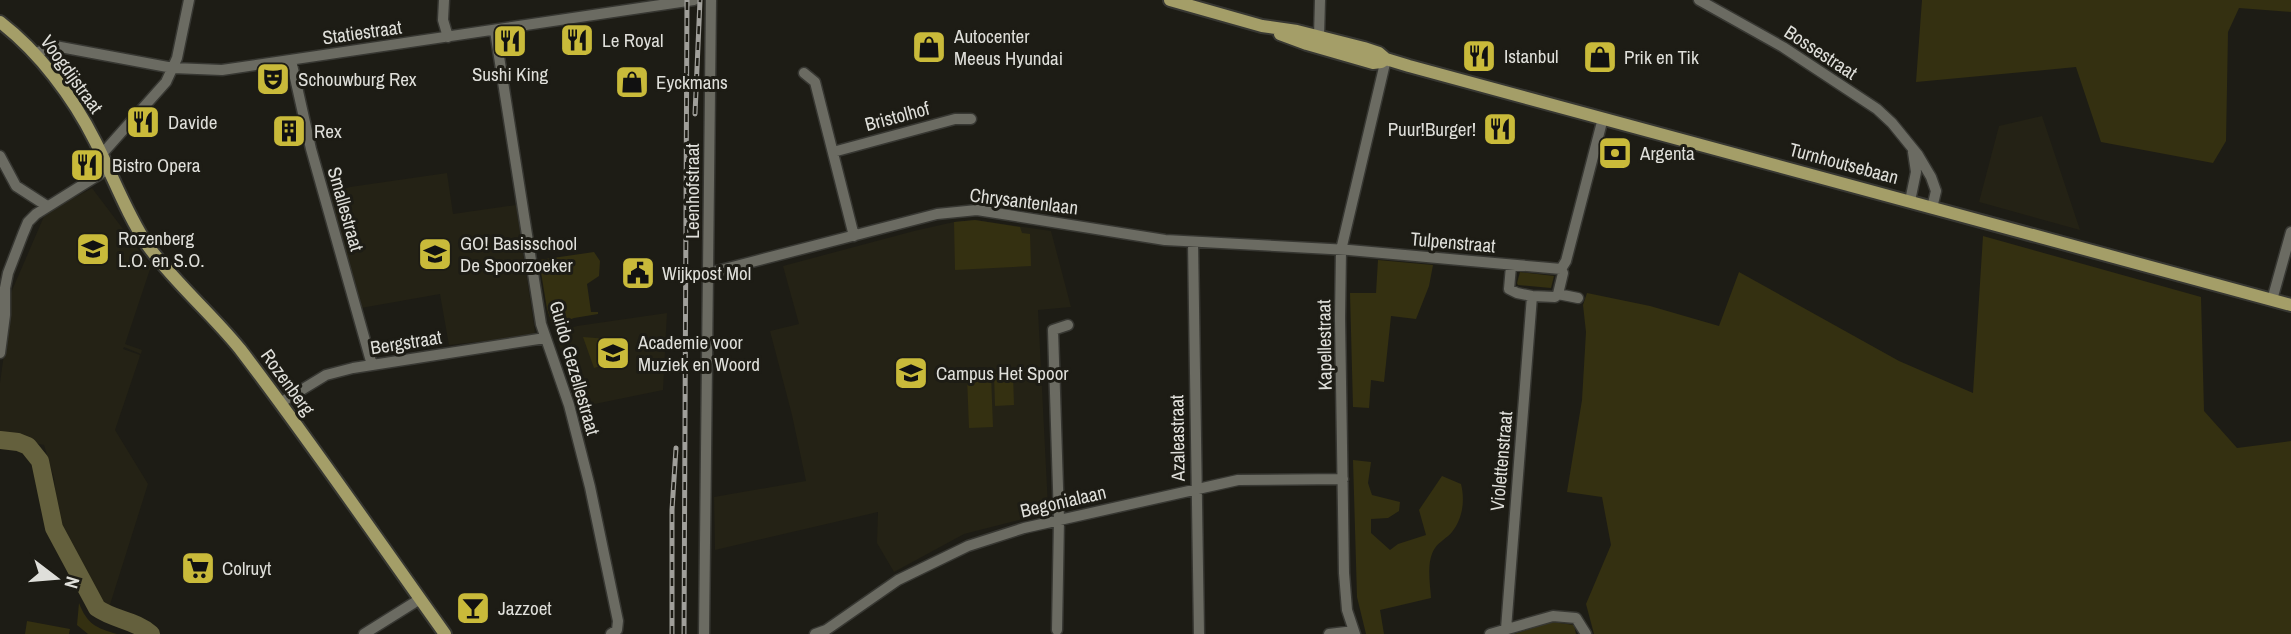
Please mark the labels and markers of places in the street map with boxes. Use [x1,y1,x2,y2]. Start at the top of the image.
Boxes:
restaurant icon: Le Royal [558,21,596,59]
restaurant icon: Sushi King [491,22,529,60]
place label: Autocenter Meeus Hyundai [953,23,1063,71]
place label: Le Royal [602,27,663,53]
shop icon: Autocenter Meeus Hyundai [910,28,948,66]
restaurant icon: Istanbul [1460,37,1498,75]
shop icon: Prik en Tik [1581,38,1619,76]
place label: Istanbul [1504,43,1559,69]
place label: Prik en Tik [1624,44,1699,70]
theatre icon: Schouwburg Rex [254,60,292,98]
place label: Sushi King [472,61,548,87]
shop icon: Eyckmans [613,63,651,101]
place label: Schouwburg Rex [298,66,417,92]
place label: Eyckmans [656,69,728,95]
restaurant icon: Davide [124,103,162,141]
place label: Davide [168,109,217,135]
restaurant icon: Puur!Burger! [1481,110,1519,148]
building icon: Rex [270,112,308,150]
place label: Puur!Burger! [1388,116,1476,142]
place label: Rex [314,118,342,144]
bank icon: Argenta [1596,134,1634,172]
place label: Argenta [1639,140,1695,166]
restaurant icon: Bistro Opera [68,146,106,184]
place label: Bistro Opera [112,152,201,178]
place label: Rozenberg L.O. en S.O. [118,225,205,273]
school or university icon: Rozenberg L.O. en S.O. [74,230,112,268]
place label: GO! Basisschool De Spoorzoeker [460,230,577,278]
school or university icon: GO! Basisschool De Spoorzoeker [416,235,454,273]
public building icon: Wijkpost Mol [619,254,657,292]
place label: Wijkpost Mol [662,260,751,286]
place label: Academie voor Muziek en Woord [637,329,760,377]
school or university icon: Academie voor Muziek en Woord [594,334,632,372]
school or university icon: Campus Het Spoor [892,354,930,392]
place label: Campus Het Spoor [936,360,1069,386]
supermarket icon: Colruyt [179,549,217,587]
place label: Colruyt [222,555,272,581]
bar icon: Jazzoet [454,589,492,627]
place label: Jazzoet [498,595,552,621]

